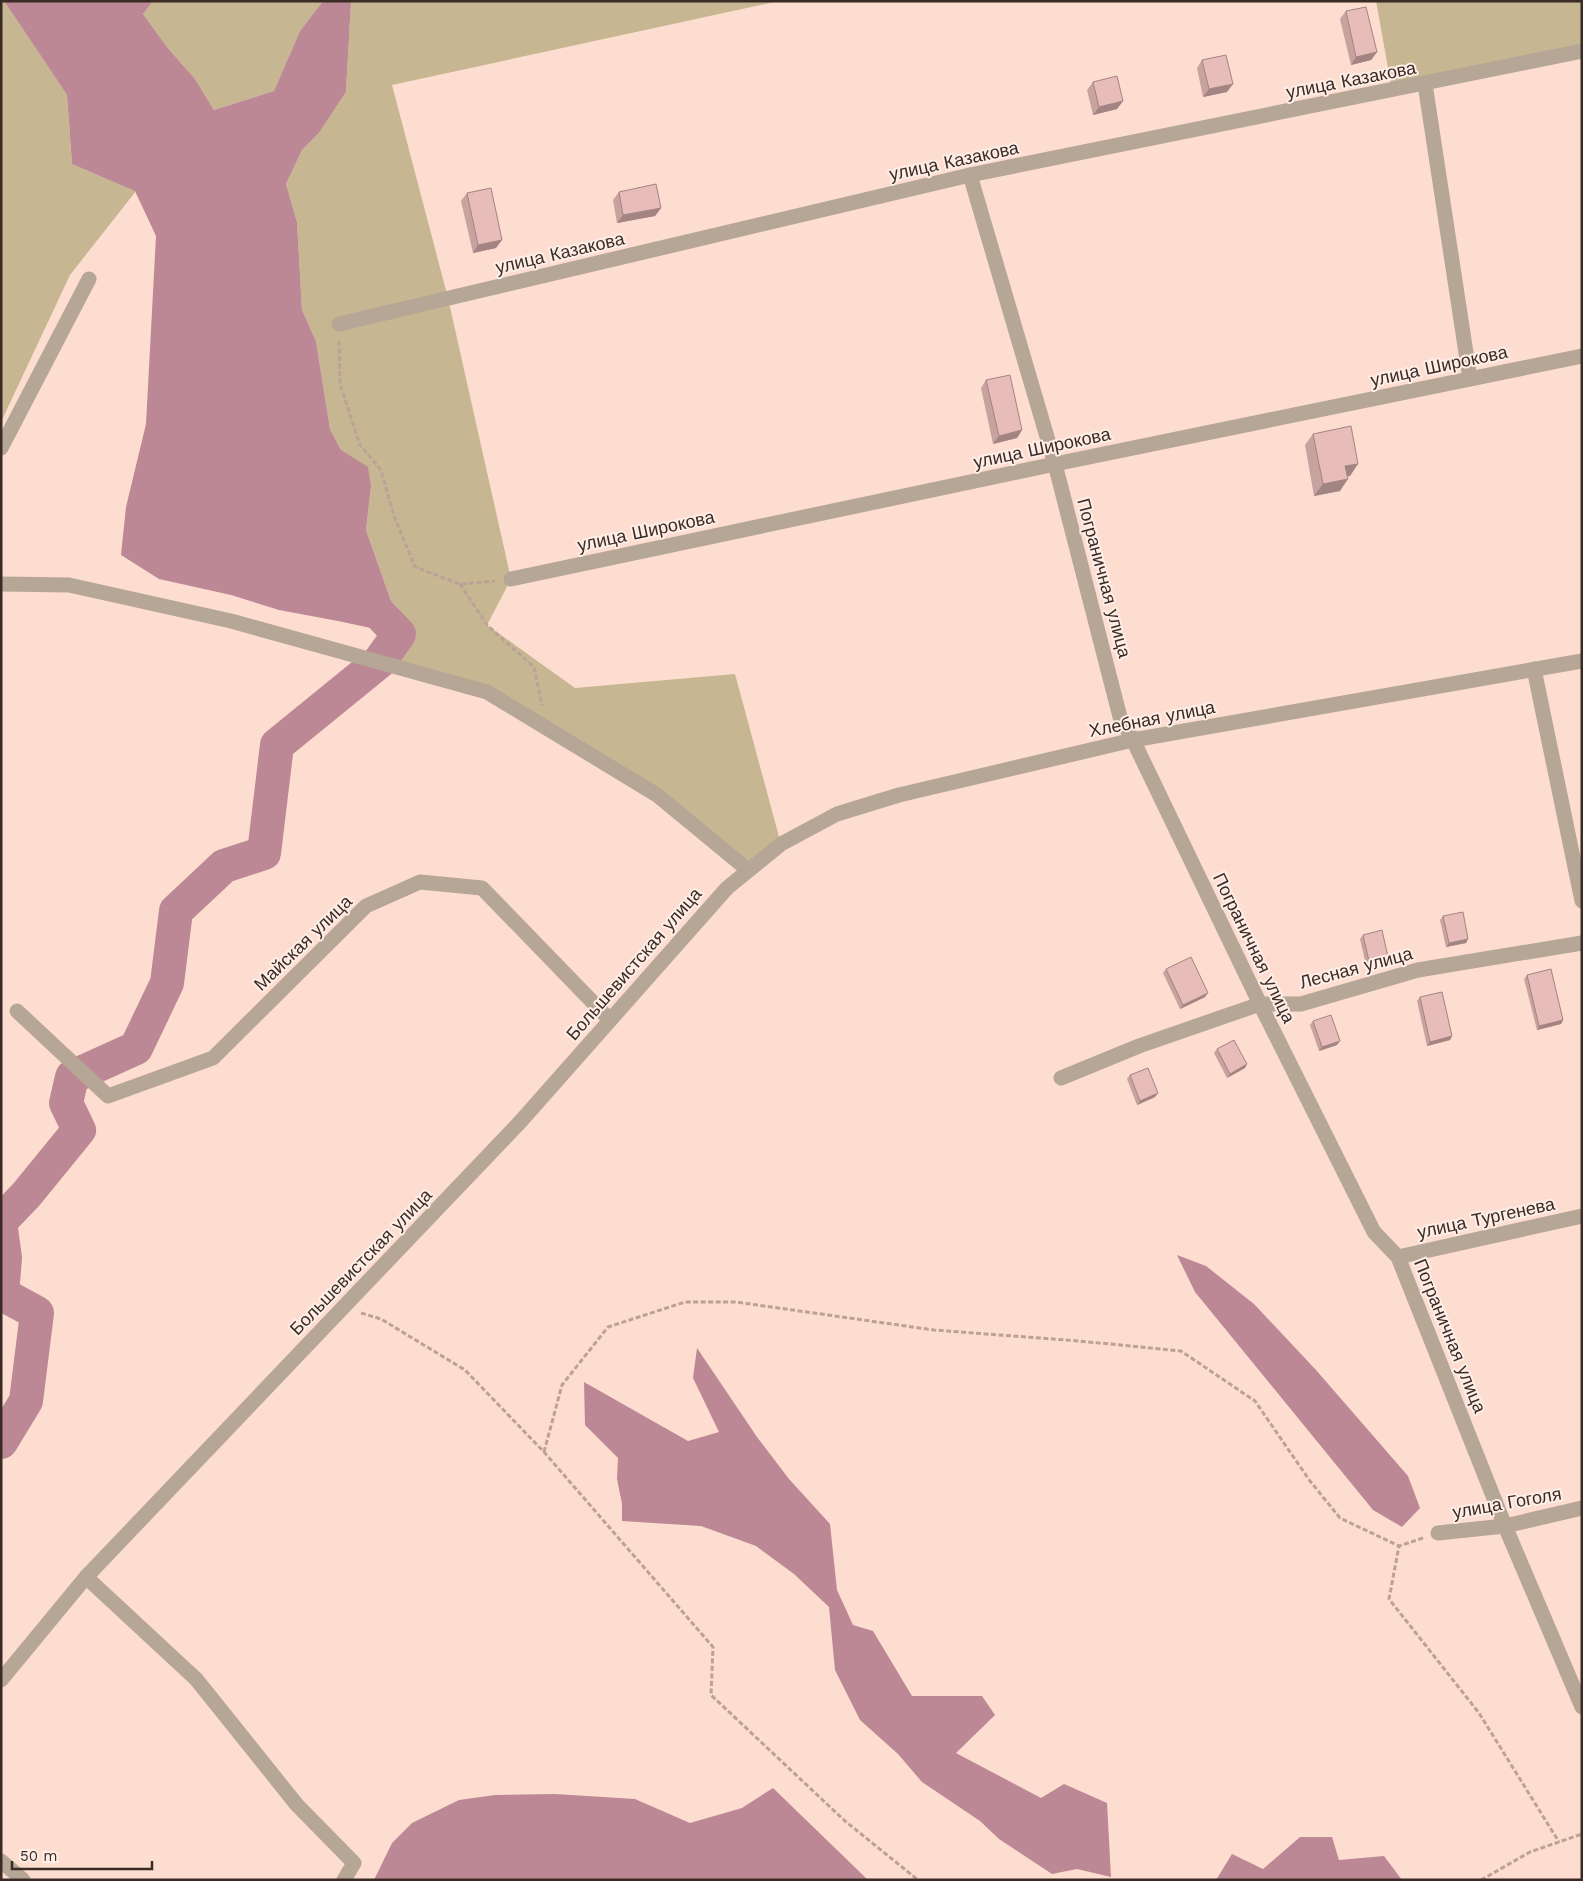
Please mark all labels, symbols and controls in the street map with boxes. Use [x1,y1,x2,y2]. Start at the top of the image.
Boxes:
street label: улица Казакова [1284,56,1418,102]
street label: улица Казакова [887,136,1021,184]
street label: улица Казакова [493,227,627,278]
street label: улица Широкова [1368,341,1510,390]
street label: улица Широкова [971,423,1113,472]
street label: Пограничная улица [1073,496,1136,661]
street label: улица Широкова [575,506,717,555]
street label: Хлебная улица [1087,696,1218,741]
street label: Пограничная улица [1209,869,1300,1027]
street label: Большевистская улица [562,882,706,1044]
street label: Майская улица [249,890,357,995]
street label: Лесная улица [1297,942,1416,993]
street label: Большевистская улица [285,1183,437,1339]
street label: улица Тургенева [1415,1192,1557,1242]
street label: Пограничная улица [1410,1256,1491,1417]
street label: улица Гоголя [1451,1483,1563,1522]
scale bar [12,1838,152,1870]
text: 50 m [20,1847,57,1865]

